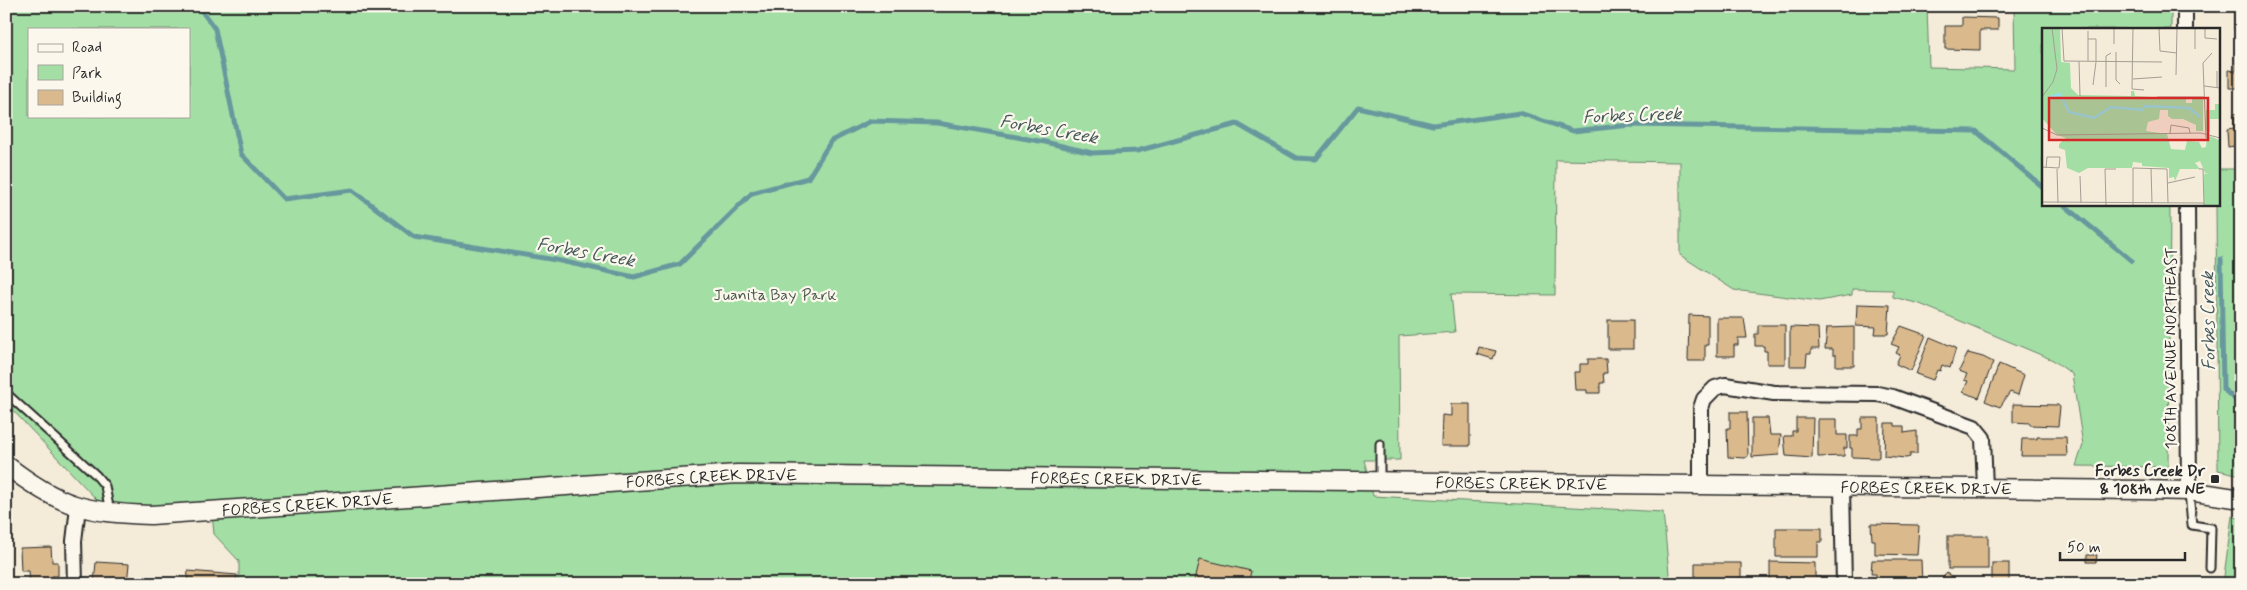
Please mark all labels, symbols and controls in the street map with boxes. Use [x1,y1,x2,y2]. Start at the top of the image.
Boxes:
legend [28,28,190,118]
inset map [2042,28,2220,205]
text: Road [72,38,102,58]
text: Park [72,64,102,84]
text: Building [72,88,122,109]
water label: Forbes Creek [1582,102,1683,130]
water label: Forbes Creek [998,110,1100,151]
water label: Forbes Creek [535,233,637,274]
street label: 108TH AVENUE NORTHEAST [2161,247,2182,449]
water label: Forbes Creek [2196,271,2222,371]
park label: Juanita Bay Park [714,285,836,306]
place label: Forbes Creek Dr & 108th Ave NE [2095,461,2206,500]
street label: FORBES CREEK DRIVE [625,465,797,494]
street label: FORBES CREEK DRIVE [1030,468,1202,491]
street label: FORBES CREEK DRIVE [1435,473,1607,496]
marker: Forbes Creek Dr & 108th Ave NE [2209,473,2221,485]
street label: FORBES CREEK DRIVE [1840,478,2012,501]
street label: FORBES CREEK DRIVE [221,489,394,522]
scale bar [2060,530,2184,562]
text: 50 m [2067,538,2101,558]

